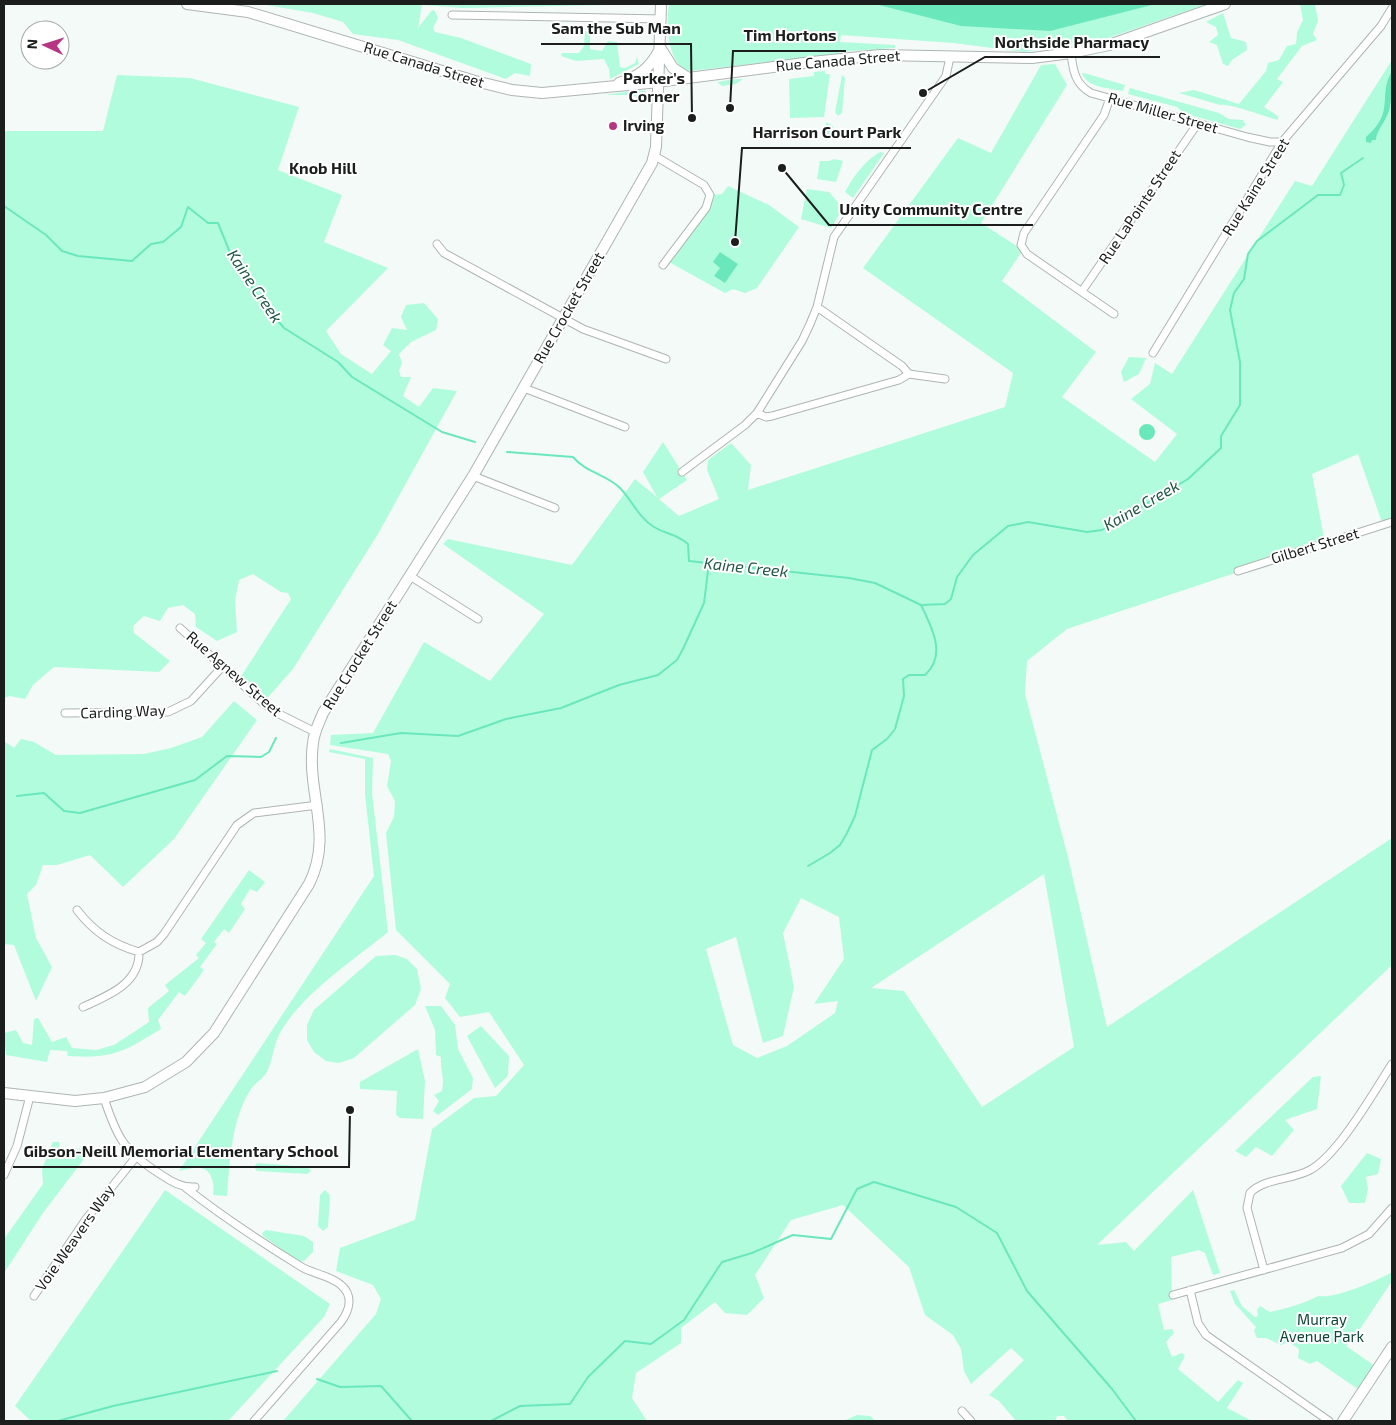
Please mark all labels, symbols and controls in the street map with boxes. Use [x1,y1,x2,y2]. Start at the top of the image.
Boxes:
callout: Sam the Sub Man [541,13,691,44]
text: Sam the Sub Man [551,18,681,37]
north arrow [20,20,70,70]
callout: Tim Hortons [733,20,846,51]
text: Tim Hortons [743,25,837,44]
callout: Northside Pharmacy [985,26,1160,57]
text: Northside Pharmacy [995,32,1149,52]
street label: Rue Canada Street [362,37,487,91]
text: N [23,38,40,50]
street label: Rue Canada Street [775,46,901,74]
district label: Parker's Corner [623,68,685,105]
street label: Rue Miller Street [1106,88,1221,136]
place label: Irving [623,116,664,134]
callout: Harrison Court Park [742,117,911,148]
marker: Irving [607,120,619,132]
text: Harrison Court Park [752,122,902,141]
street label: Rue Kaine Street [1218,134,1293,239]
street label: Rue LaPointe Street [1094,146,1184,267]
district label: Knob Hill [289,158,358,177]
callout: Unity Community Centre [829,194,1033,225]
text: Unity Community Centre [839,199,1023,219]
water label: Kaine Creek [224,245,287,326]
street label: Rue Crocket Street [529,248,607,366]
water label: Kaine Creek [1099,475,1182,534]
street label: Gilbert Street [1269,523,1361,567]
water label: Kaine Creek [703,553,789,580]
street label: Rue Crocket Street [318,596,400,713]
street label: Rue Agnew Street [183,627,286,720]
street label: Carding Way [80,701,166,721]
callout: Gibson-Neill Memorial Elementary School [13,1136,349,1167]
text: Gibson-Neill Memorial Elementary School [23,1141,339,1161]
street label: Voie Weavers Way [31,1181,117,1294]
park label: Murray Avenue Park [1280,1310,1365,1345]

